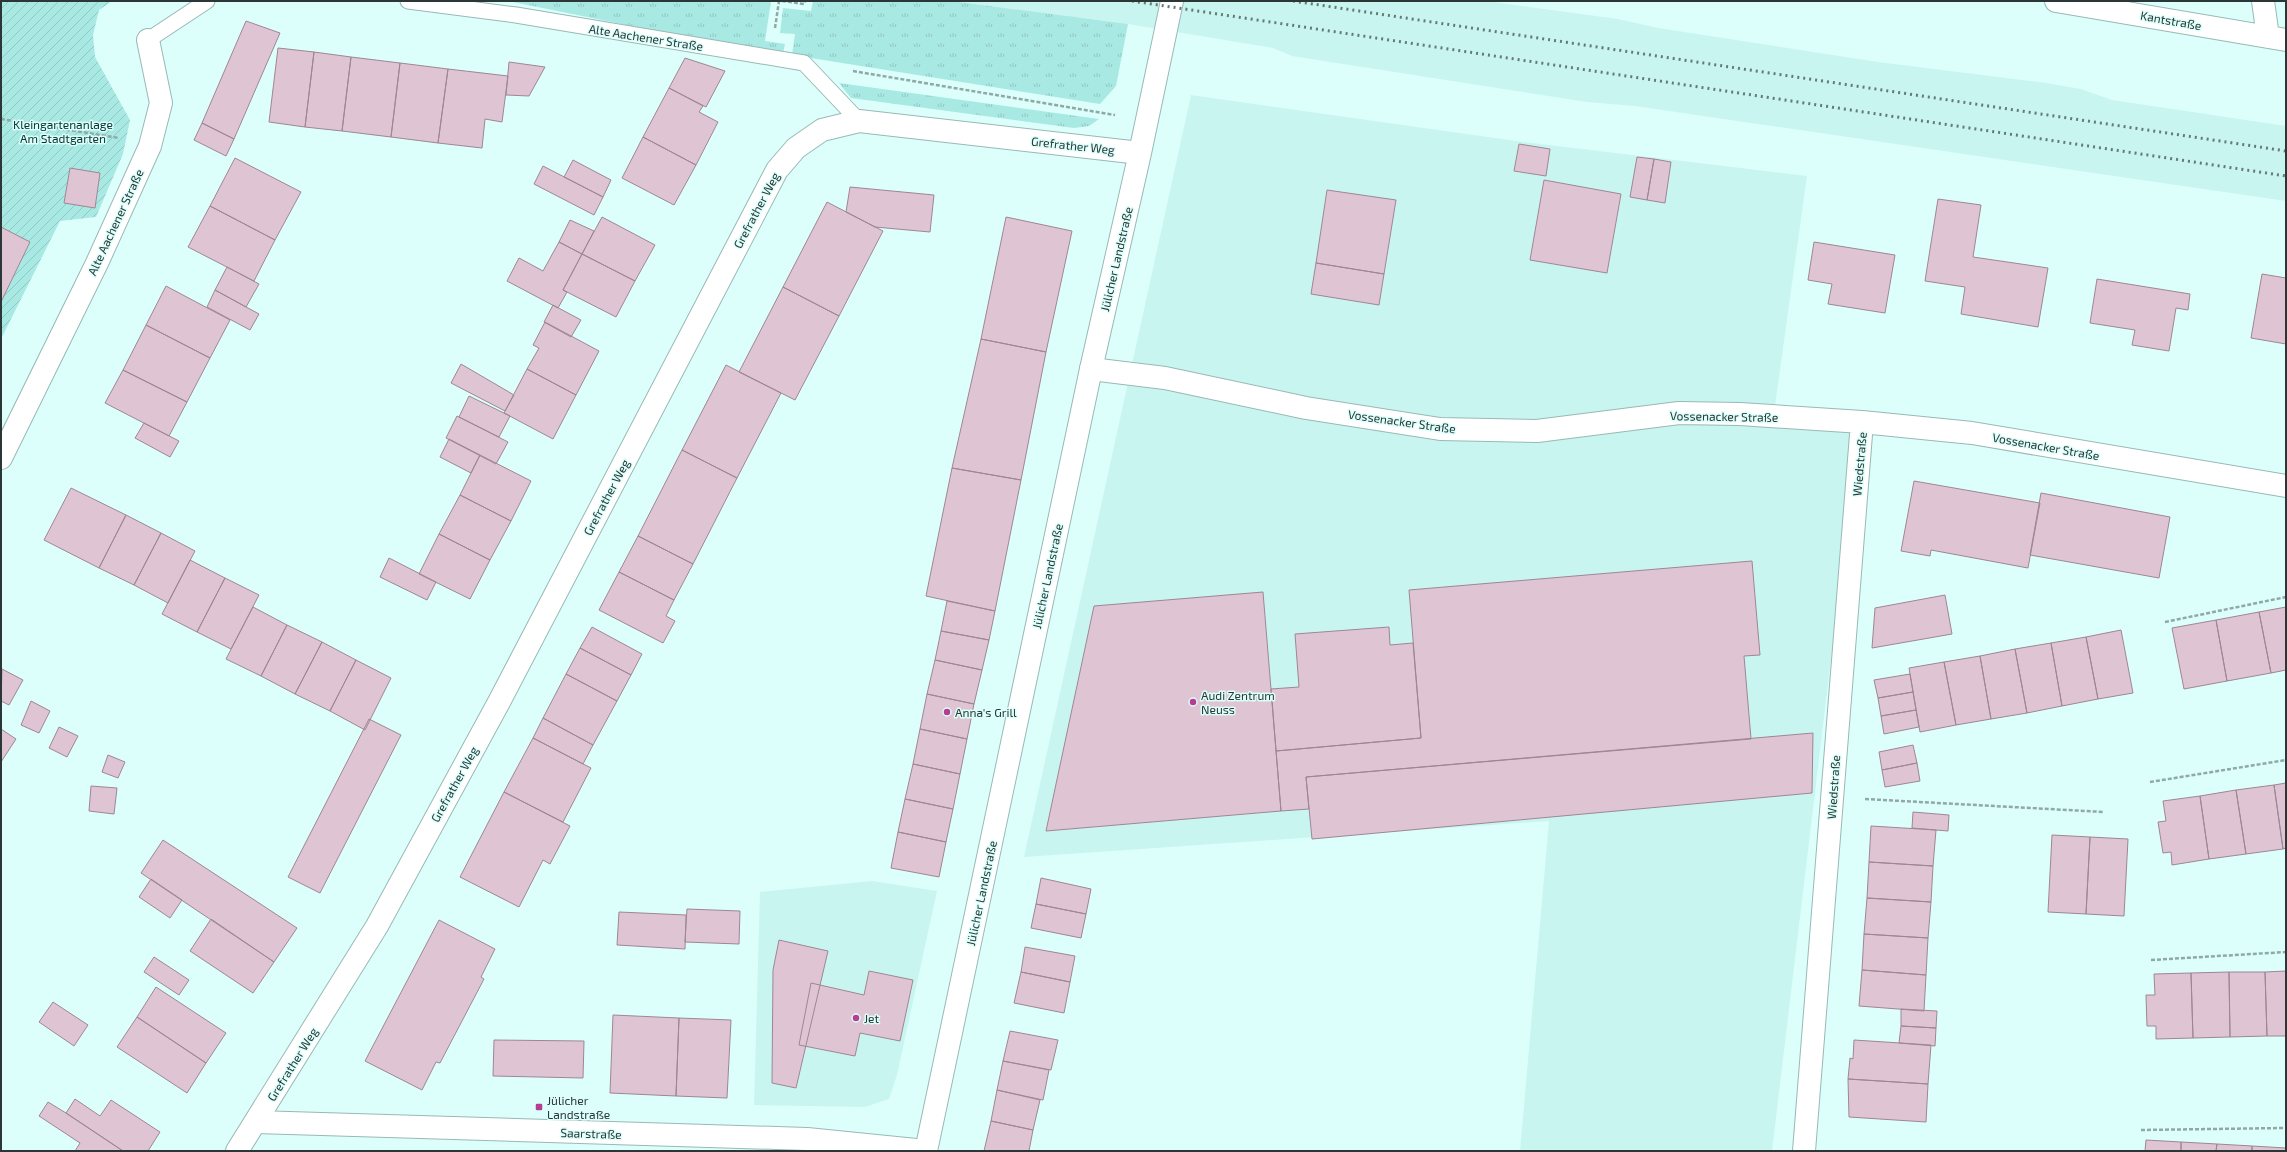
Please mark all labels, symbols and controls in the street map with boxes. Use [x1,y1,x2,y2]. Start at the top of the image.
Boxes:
street label: Kantstraße [2139,8,2203,32]
street label: Alte Aachener Straße [588,21,704,53]
park label: Kleingartenanlage Am Stadtgarten [13,117,113,145]
street label: Grefrather Weg [1031,134,1116,156]
street label: Alte Aachener Straße [84,167,146,277]
street label: Grefrather Weg [730,169,782,250]
street label: Jülicher Landstraße [1097,205,1135,313]
street label: Vossenacker Straße [1347,407,1457,435]
street label: Vossenacker Straße [1670,408,1778,424]
street label: Vossenacker Straße [1991,430,2101,462]
street label: Wiedstraße [1849,431,1869,497]
street label: Grefrather Weg [580,456,632,537]
street label: Jülicher Landstraße [1029,522,1065,630]
place label: Audi Zentrum Neuss [1201,688,1275,716]
marker: Audi Zentrum Neuss [1188,697,1198,707]
place label: Anna's Grill [955,705,1017,719]
marker: Anna's Grill [942,707,952,717]
street label: Grefrather Weg [428,744,481,824]
street label: Wiedstraße [1824,754,1842,820]
street label: Jülicher Landstraße [963,839,999,947]
place label: Jet [864,1011,880,1025]
marker: Jet [851,1013,861,1023]
street label: Grefrather Weg [264,1024,320,1103]
place label: Jülicher Landstraße [547,1093,610,1121]
marker: Jülicher Landstraße [534,1102,544,1112]
street label: Saarstraße [560,1125,622,1141]

